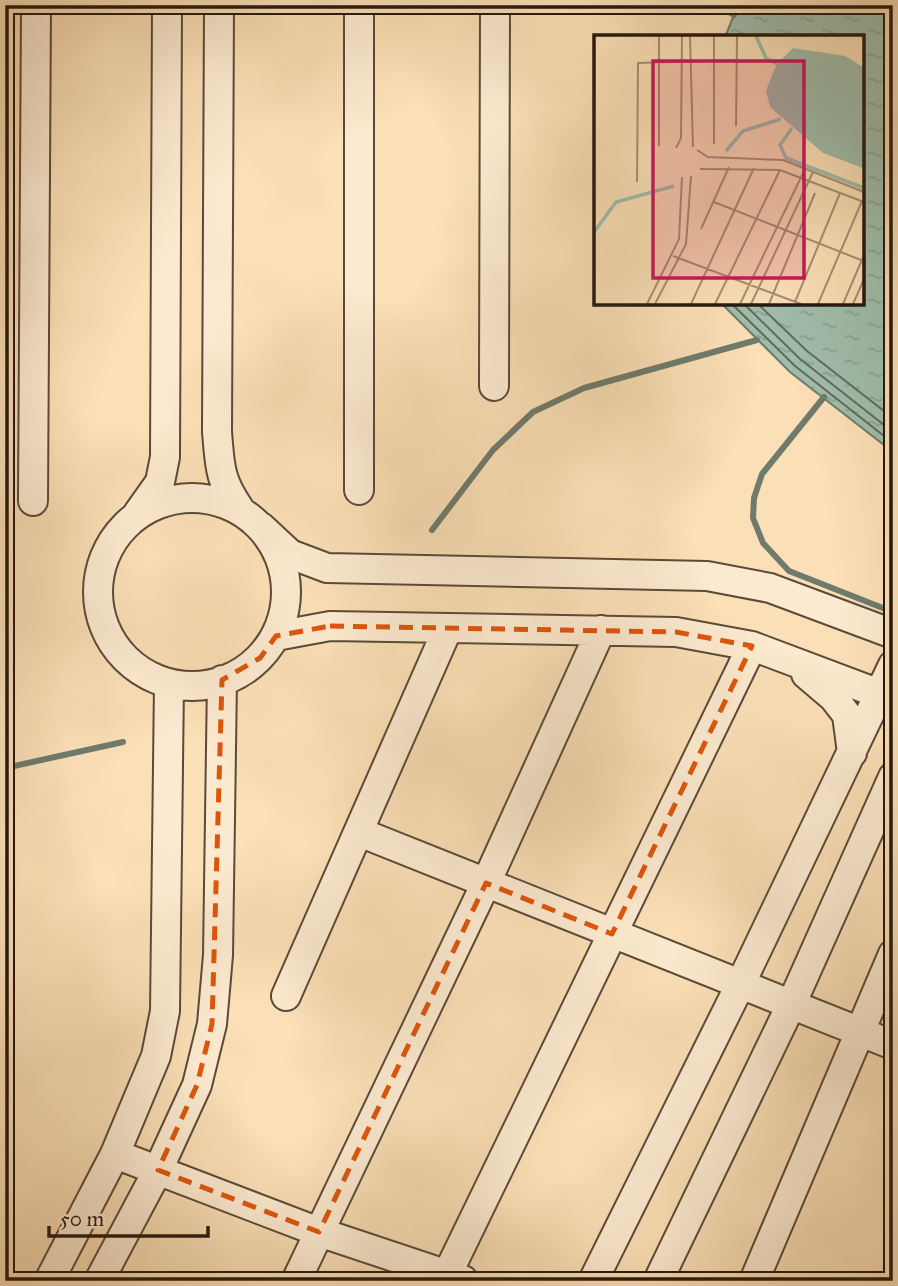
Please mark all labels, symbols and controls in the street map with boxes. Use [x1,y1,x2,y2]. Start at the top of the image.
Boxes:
inset map [594,35,863,304]
scale bar [49,1195,208,1239]
text: 50 m [60,1206,105,1232]

